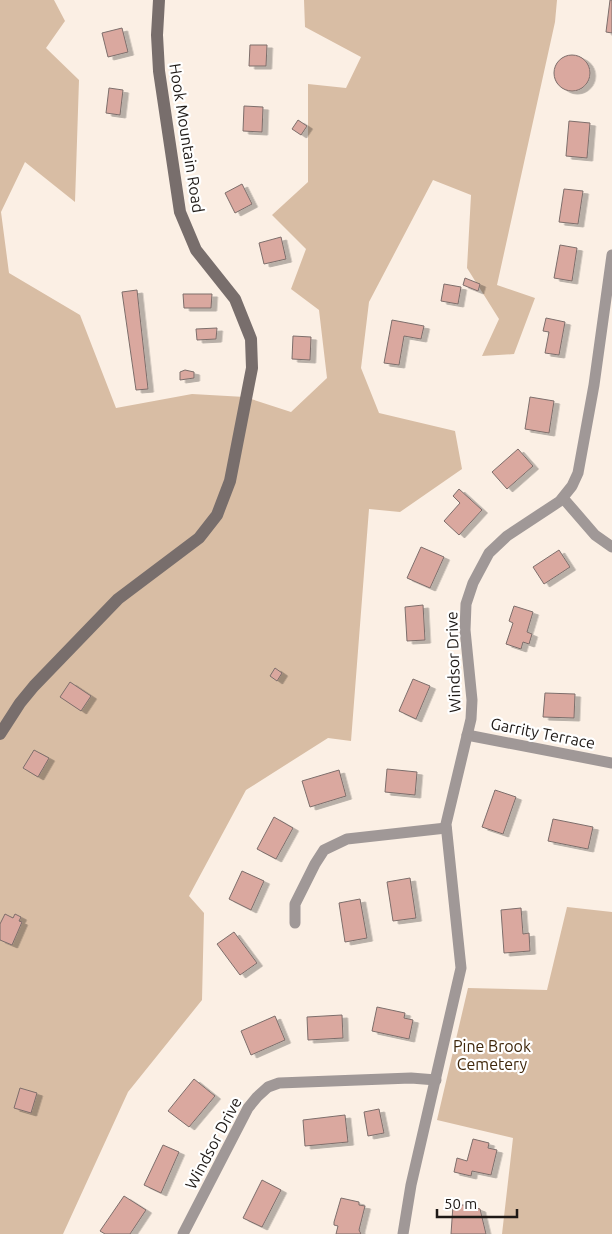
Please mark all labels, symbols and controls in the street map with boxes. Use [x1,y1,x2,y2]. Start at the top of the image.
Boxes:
street label: Hook Mountain Road [166,62,208,214]
street label: Windsor Drive [442,611,464,713]
street label: Garrity Terrace [489,714,597,752]
park label: Pine Brook Cemetery [453,1037,531,1073]
street label: Windsor Drive [181,1094,245,1192]
scale bar [437,1186,517,1218]
text: 50 m [444,1195,477,1212]

